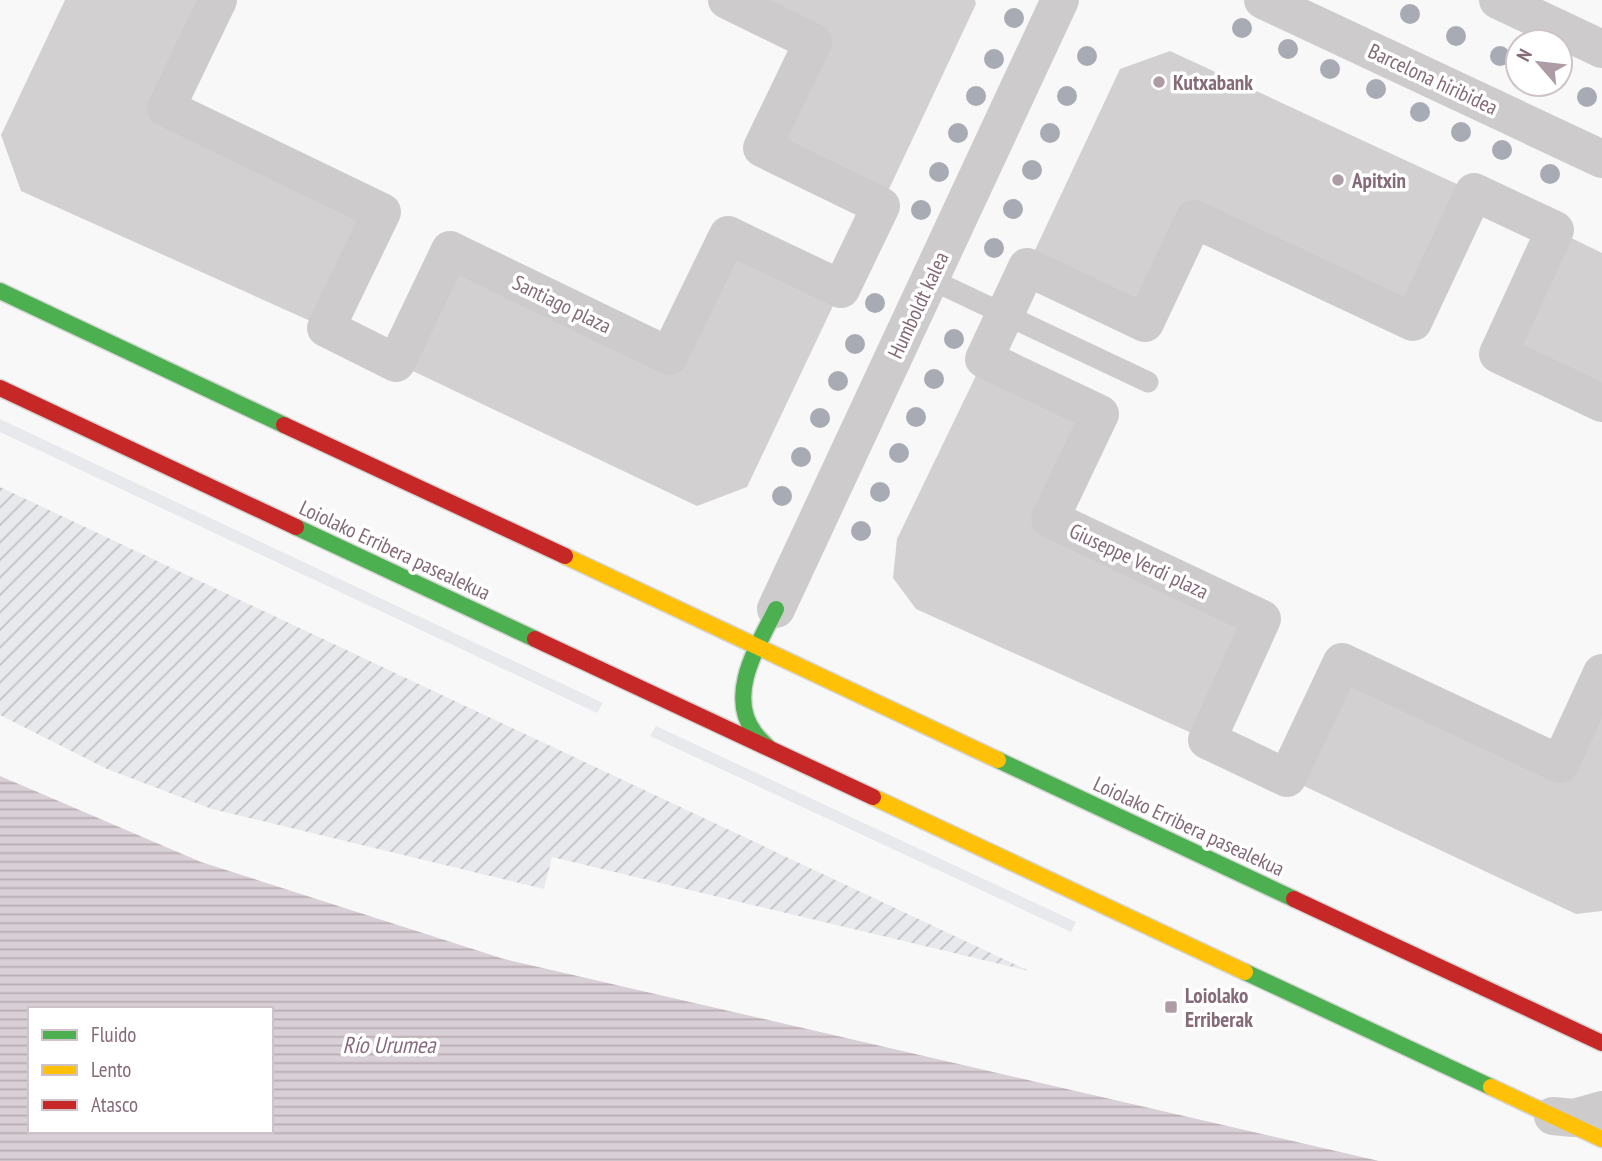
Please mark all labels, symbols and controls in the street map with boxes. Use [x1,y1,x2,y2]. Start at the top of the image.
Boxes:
north arrow [1504,28,1574,98]
street label: Barcelona hiribidea [1364,37,1502,121]
text: N [1511,45,1537,65]
place label: Kutxabank [1173,69,1253,96]
marker: Kutxabank [1151,74,1167,90]
place label: Apitxin [1351,167,1406,194]
marker: Apitxin [1330,172,1346,188]
street label: Humboldt kalea [881,247,955,363]
street label: Santiago plaza [508,269,616,339]
street label: Loiolako Erribera pasealekua [295,494,495,606]
street label: Giuseppe Verdi plaza [1065,517,1213,605]
street label: Loiolako Erribera pasealekua [1089,770,1289,882]
place label: Loiolako Erriberak [1185,982,1253,1033]
marker: Loiolako Erriberak [1163,999,1179,1015]
legend [28,1007,273,1133]
text: Fluido [91,1021,136,1048]
water label: Río Urumea [343,1030,437,1059]
text: Lento [91,1056,131,1083]
text: Atasco [91,1091,138,1118]

